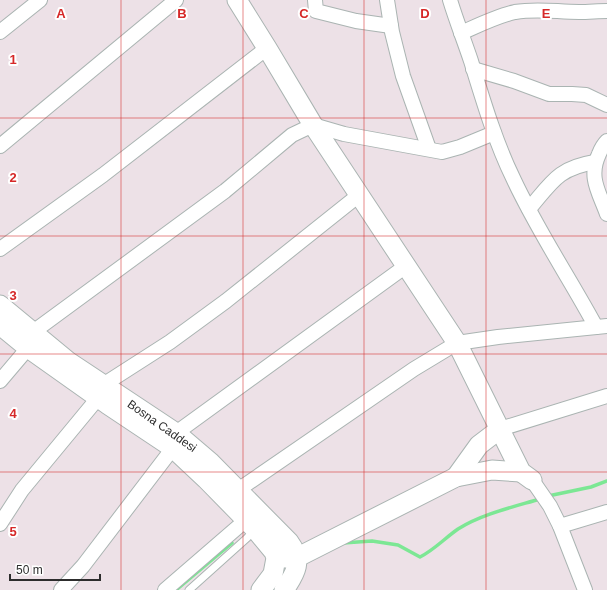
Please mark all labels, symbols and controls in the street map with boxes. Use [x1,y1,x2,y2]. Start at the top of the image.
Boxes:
text: A [56,6,66,21]
text: B [177,6,187,21]
text: C [299,6,309,21]
text: D [420,6,430,21]
text: E [542,6,551,21]
text: 1 [9,52,17,67]
text: 2 [9,170,17,185]
text: 3 [9,288,17,303]
street label: Bosna Caddesi [125,397,199,455]
text: 4 [9,406,17,421]
text: 5 [9,524,17,539]
scale bar [10,556,100,582]
text: 50 m [16,563,43,577]

